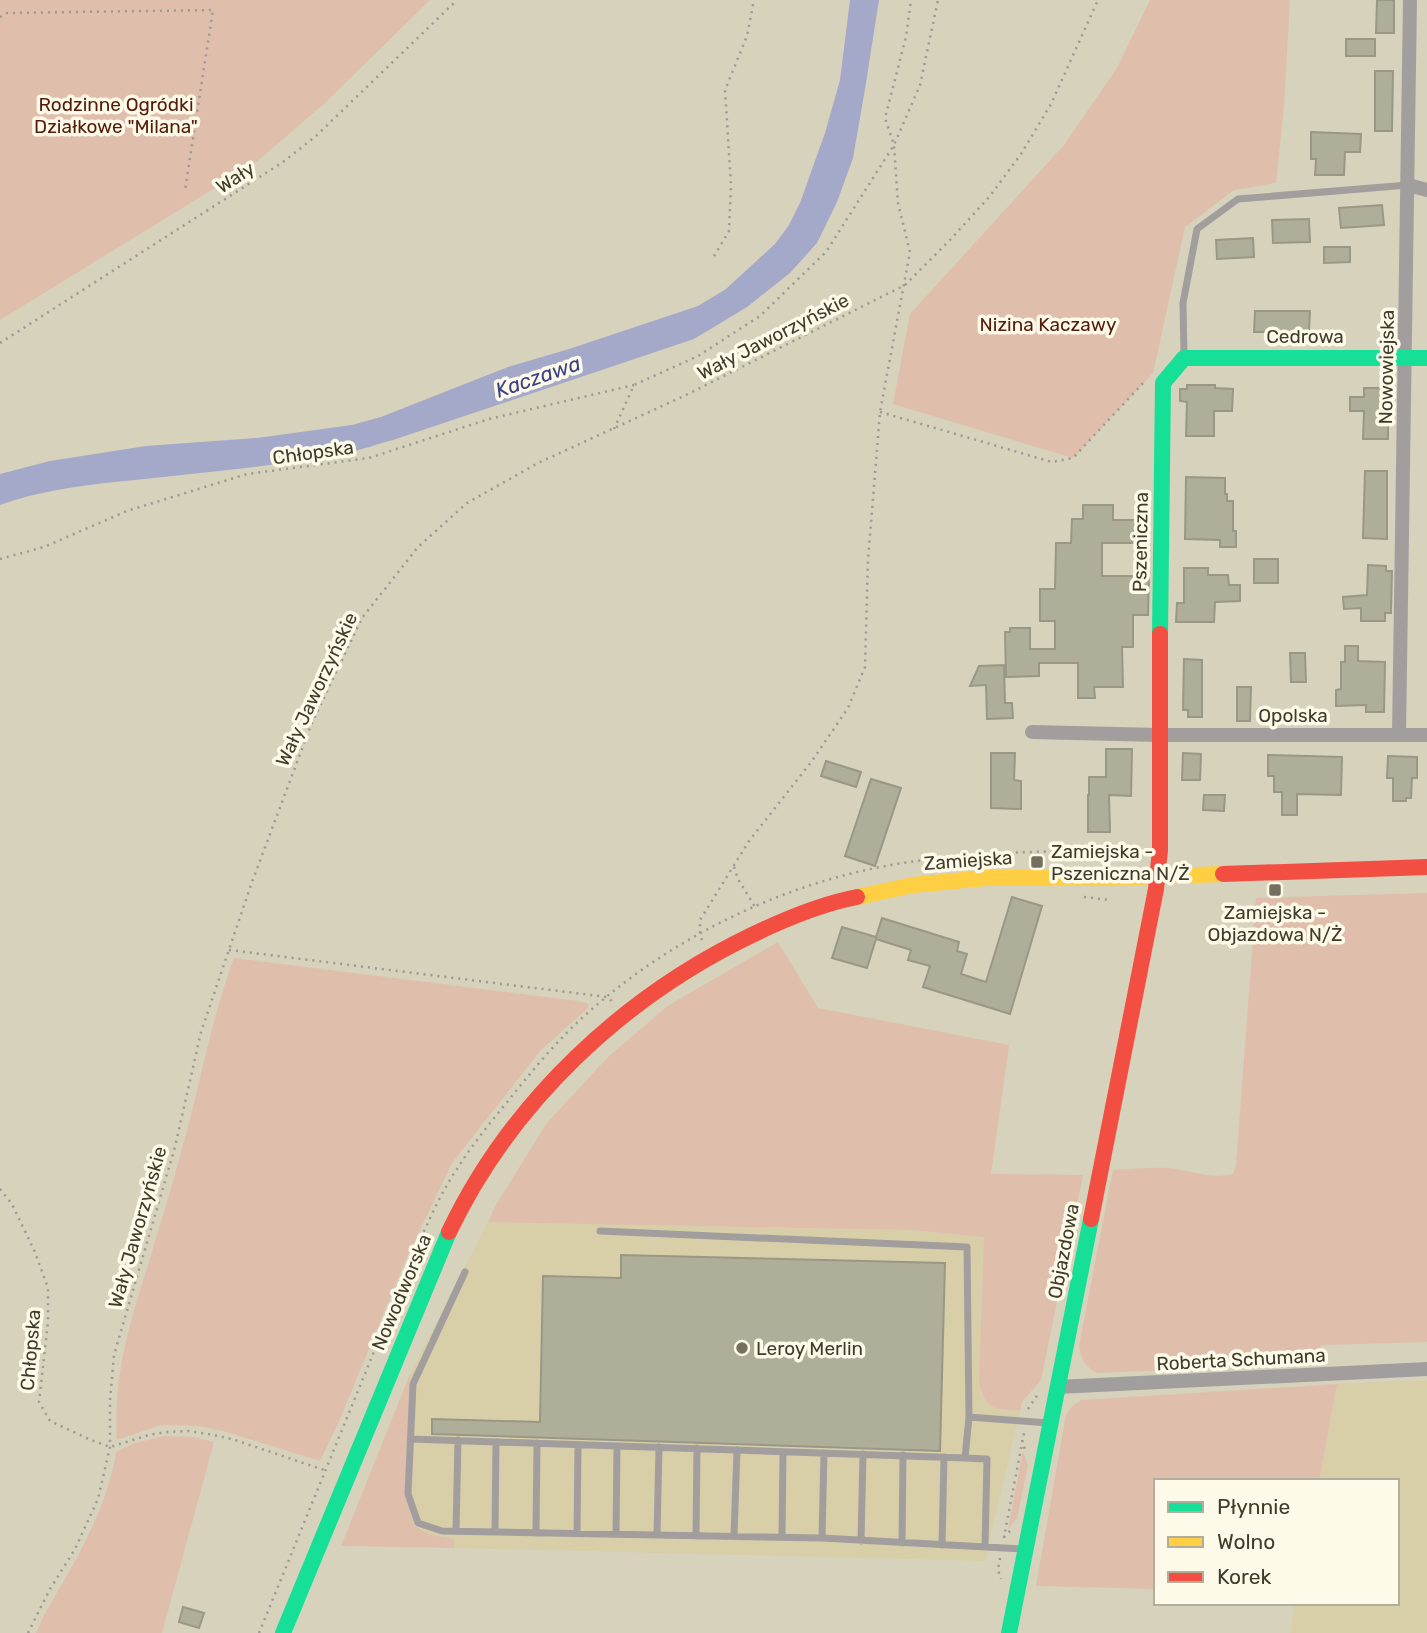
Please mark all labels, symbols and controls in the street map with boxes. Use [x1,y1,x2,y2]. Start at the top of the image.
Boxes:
park label: Rodzinne Ogródki Działkowe "Milana" [34,93,198,138]
street label: Wały [212,157,259,198]
street label: Wały Jaworzyńskie [694,288,853,385]
street label: Nowowiejska [1374,310,1399,424]
park label: Nizina Kaczawy [980,313,1116,336]
street label: Cedrowa [1266,325,1344,348]
water label: Kaczawa [492,350,584,403]
street label: Chłopska [271,435,355,470]
street label: Pszeniczna [1128,492,1153,592]
street label: Wały Jaworzyńskie [271,609,362,770]
street label: Opolska [1258,704,1328,727]
place label: Zamiejska - Pszeniczna N/Ż [1051,840,1190,885]
street label: Zamiejska [923,846,1013,875]
marker: Zamiejska - Pszeniczna N/Ż [1029,854,1045,870]
marker: Zamiejska - Objazdowa N/Ż [1267,882,1283,898]
place label: Zamiejska - Objazdowa N/Ż [1208,901,1342,946]
street label: Wały Jaworzyńskie [103,1144,172,1311]
street label: Objazdowa [1043,1202,1084,1301]
street label: Nowodworska [367,1231,436,1354]
street label: Chłopska [15,1308,46,1392]
place label: Leroy Merlin [756,1337,863,1360]
marker: Leroy Merlin [734,1340,750,1356]
street label: Roberta Schumana [1156,1344,1326,1375]
legend [1154,1479,1399,1605]
text: Płynnie [1217,1494,1290,1519]
text: Wolno [1217,1529,1275,1554]
text: Korek [1217,1564,1272,1589]

